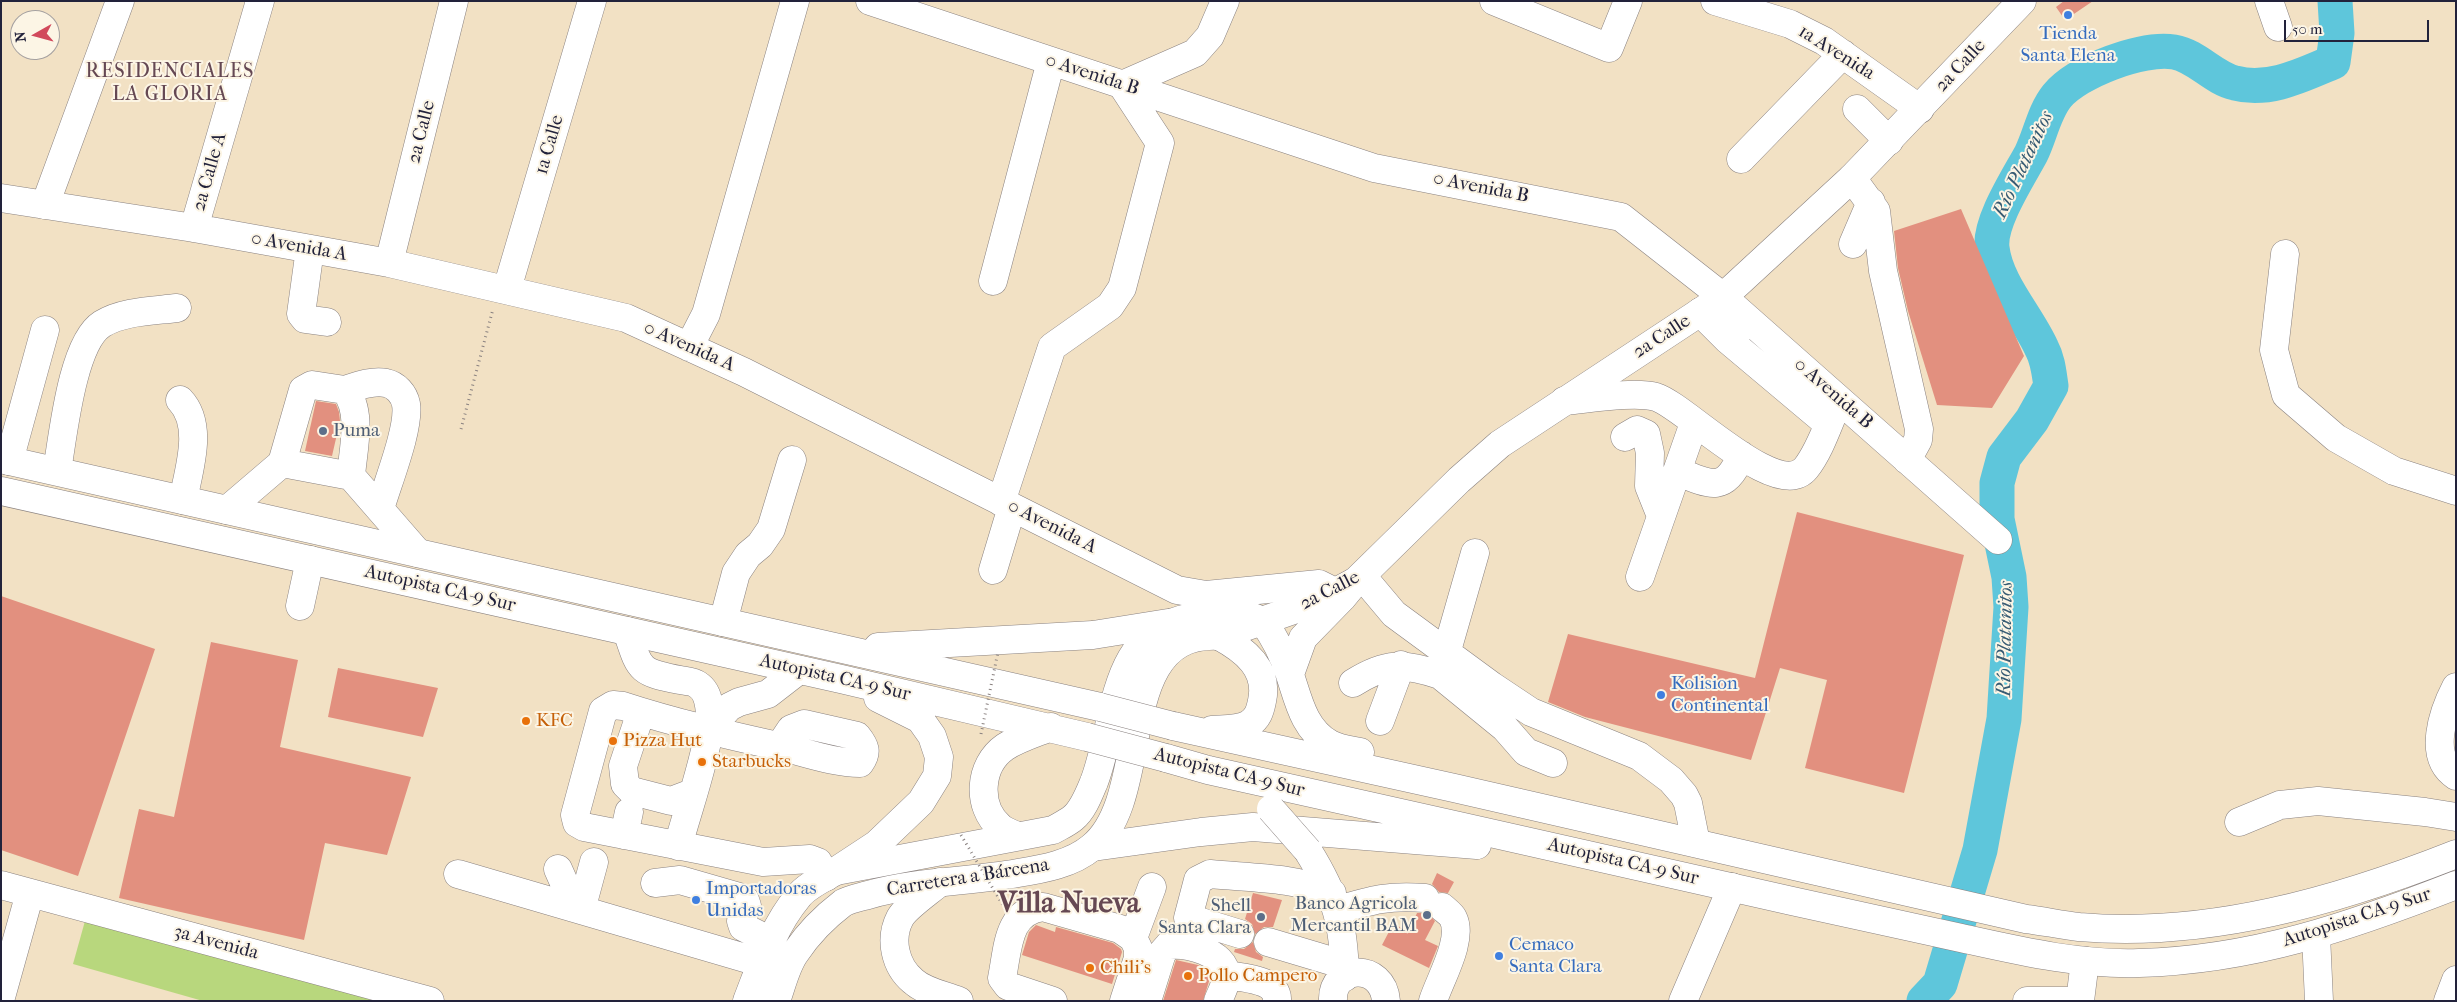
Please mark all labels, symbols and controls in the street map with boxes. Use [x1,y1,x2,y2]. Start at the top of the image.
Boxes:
marker: Tienda Santa Elena [2062,9,2074,21]
north arrow [10,10,60,60]
scale bar [2287,10,2432,42]
text: 50 m [2292,20,2322,38]
street label: 1a Avenida [1794,21,1878,85]
place label: Tienda Santa Elena [2020,23,2116,67]
text: N [12,30,30,43]
street label: 2a Calle [1931,35,1991,97]
street label: 0 Avenida B [1042,49,1142,101]
district label: RESIDENCIALES LA GLORIA [84,60,256,107]
street label: 2a Calle [403,98,441,166]
water label: Río Platanitos [1989,108,2059,222]
street label: 1a Calle [531,113,569,177]
street label: 2a Calle A [188,130,232,214]
street label: 0 Avenida B [1431,168,1531,208]
street label: 0 Avenida A [249,227,349,267]
street label: 2a Calle [1629,310,1695,364]
street label: 0 Avenida A [640,317,738,377]
street label: 0 Avenida B [1789,354,1877,434]
place label: Puma [333,420,380,442]
marker: Puma [317,425,329,437]
street label: 0 Avenida A [1004,495,1100,559]
street label: Autopista CA-9 Sur [362,561,518,617]
street label: 2a Calle [1296,566,1364,616]
water label: Río Platanitos [1993,581,2019,697]
street label: Autopista CA-9 Sur [757,650,913,706]
place label: Kolision Continental [1671,673,1769,717]
marker: Kolision Continental [1655,689,1667,701]
place label: KFC [536,710,573,732]
marker: KFC [520,715,532,727]
place label: Pizza Hut [623,730,702,752]
marker: Pizza Hut [607,735,619,747]
street label: Autopista CA-9 Sur [1151,743,1307,803]
place label: Starbucks [712,751,791,773]
marker: Starbucks [696,756,708,768]
street label: Autopista CA-9 Sur [1545,834,1701,890]
street label: Carretera a Bárcena [885,854,1051,902]
place label: Importadoras Unidas [706,878,816,922]
street label: Autopista CA-9 Sur [2280,883,2434,953]
district label: Villa Nueva [998,888,1140,922]
place label: Banco Agricola Mercantil BAM [1291,893,1417,937]
marker: Importadoras Unidas [690,894,702,906]
place label: Shell Santa Clara [1158,895,1251,939]
marker: Banco Agricola Mercantil BAM [1421,909,1433,921]
marker: Shell Santa Clara [1255,911,1267,923]
street label: 3a Avenida [171,921,261,965]
place label: Cemaco Santa Clara [1509,934,1602,978]
marker: Cemaco Santa Clara [1493,950,1505,962]
place label: Chili's [1100,957,1151,979]
marker: Chili's [1084,962,1096,974]
place label: Pollo Campero [1198,965,1317,987]
marker: Pollo Campero [1182,970,1194,982]

